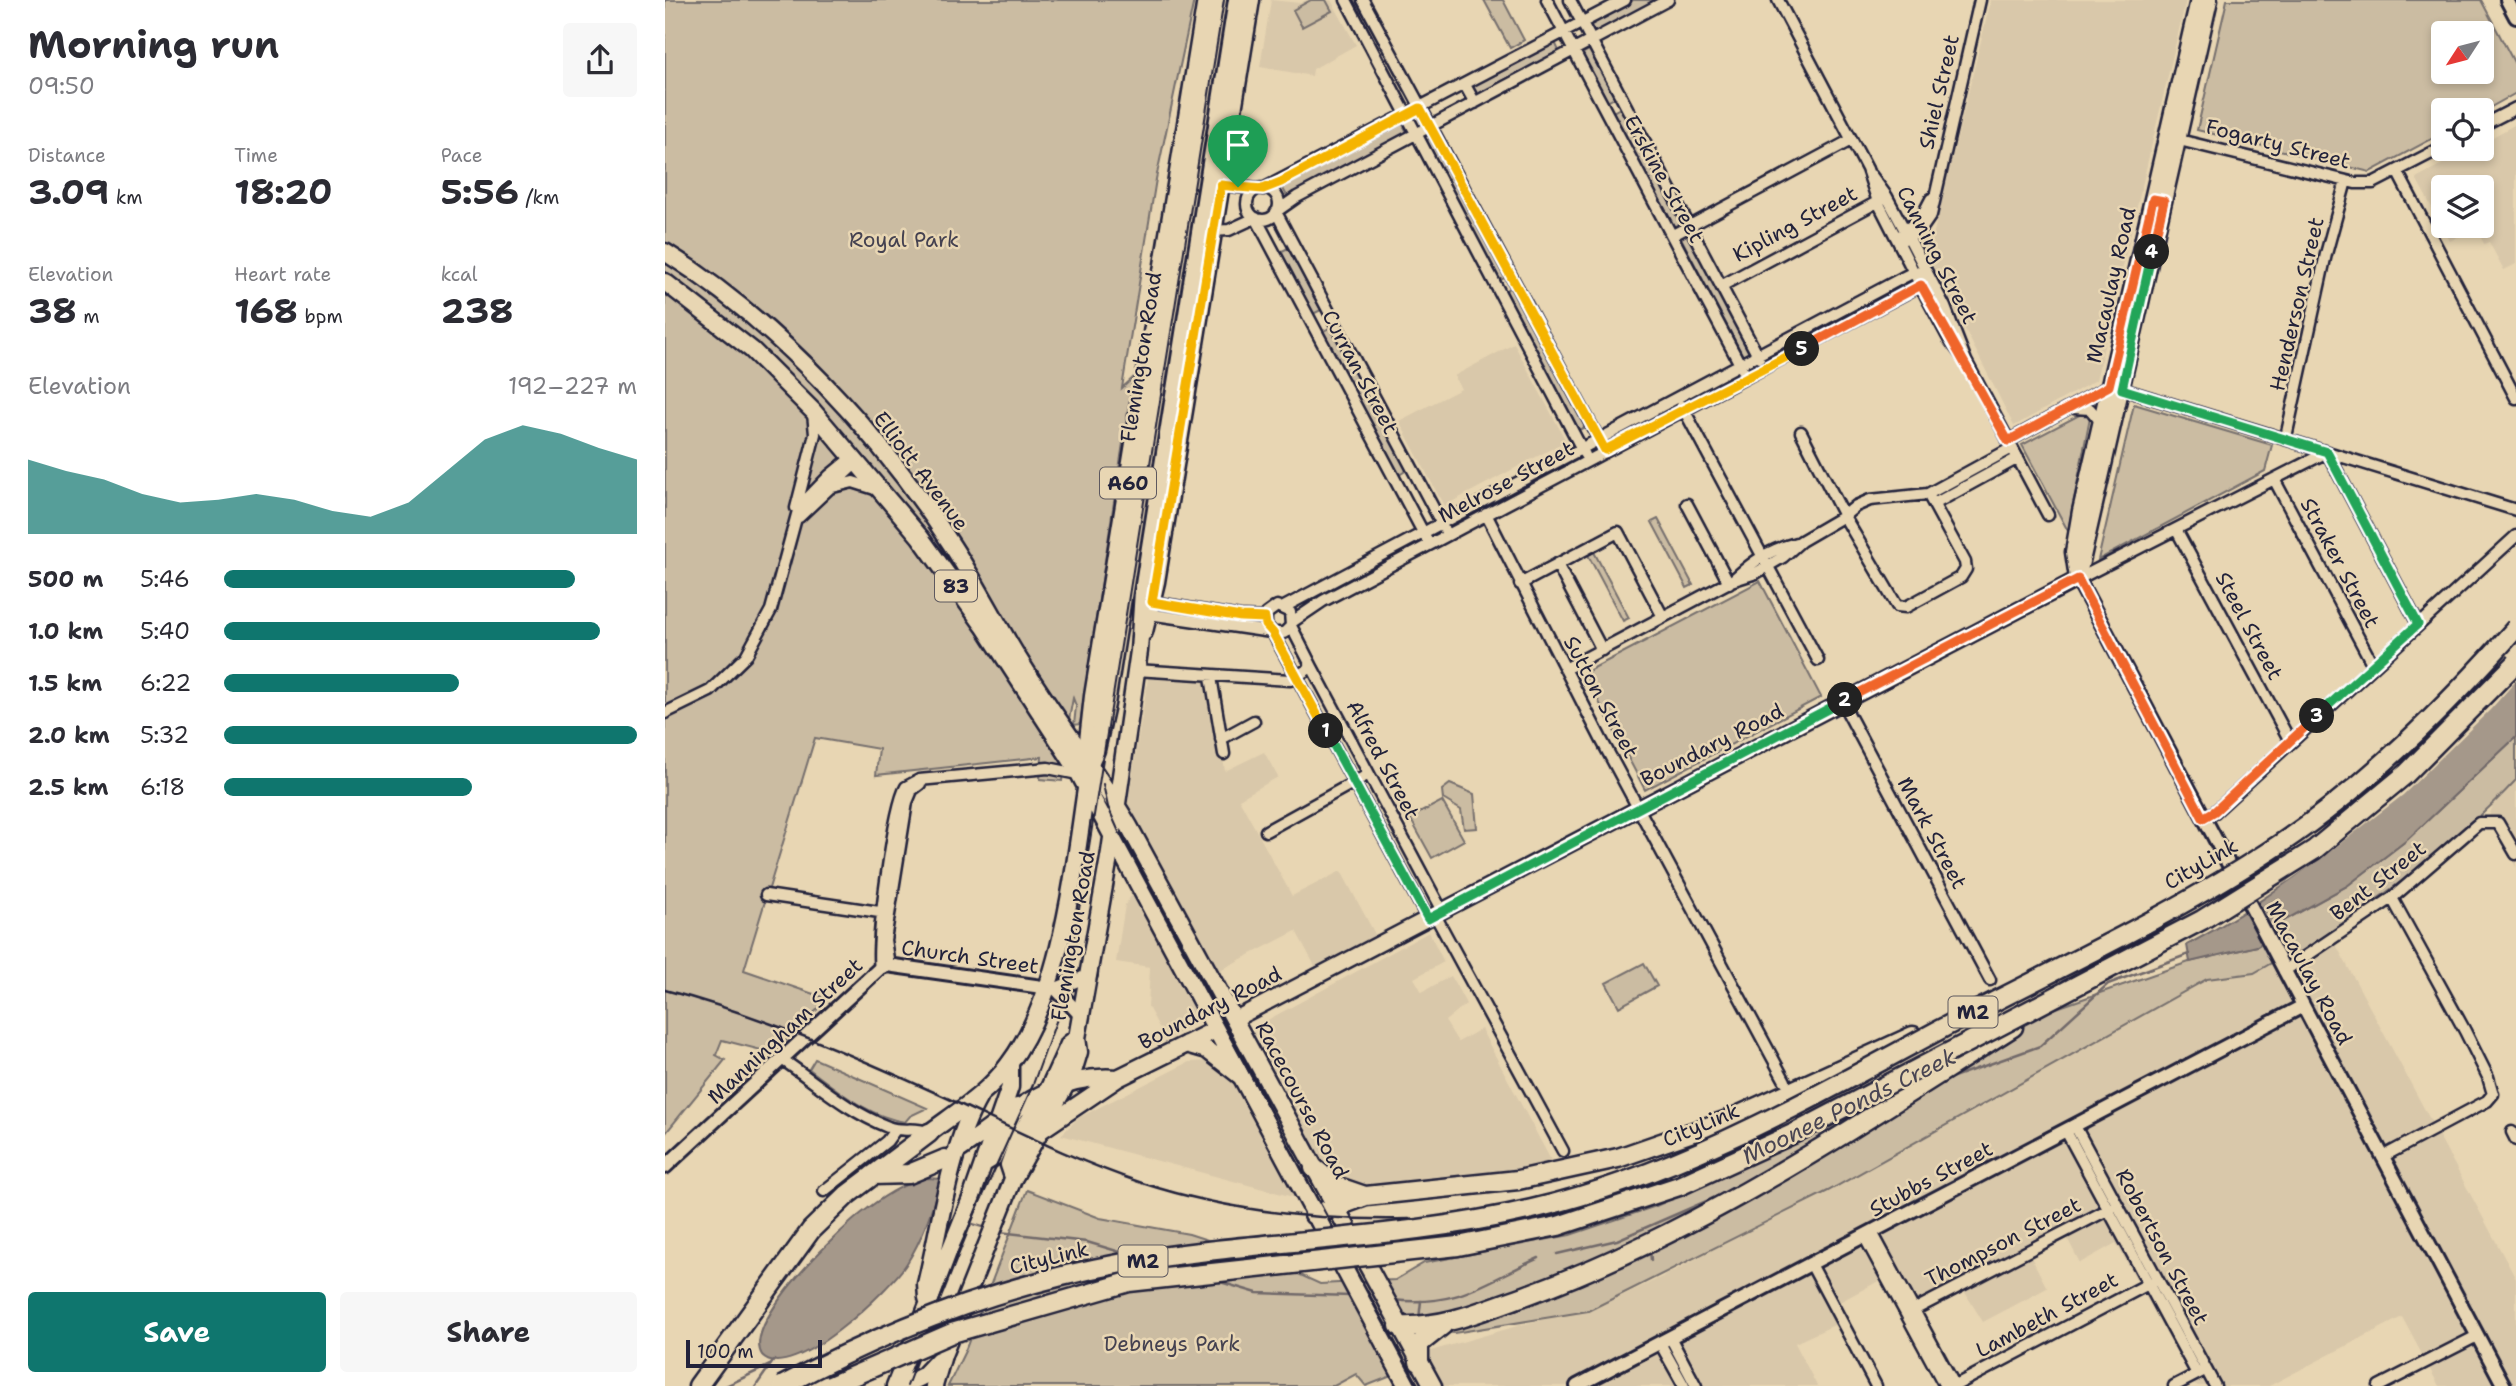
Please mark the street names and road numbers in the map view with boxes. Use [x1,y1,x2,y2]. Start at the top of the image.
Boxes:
street label: Shiel Street [1912,32,1966,152]
street label: Erskine Street [1617,110,1711,248]
street label: Fogarty Street [2203,112,2353,176]
street label: Kipling Street [1728,179,1862,269]
street label: Canning Street [1890,181,1984,329]
street label: Macaulay Road [2079,204,2143,366]
street label: Henderson Street [2263,214,2331,394]
street label: Flemington Road [1114,270,1168,444]
street label: Curran Street [1315,305,1405,439]
street label: Elliott Avenue [867,406,975,536]
street label: Melrose Street [1433,434,1579,530]
road number: A60 [1100,468,1156,498]
street label: Straker Street [2294,493,2386,633]
street label: Steel Street [2209,567,2289,685]
road number: 83 [935,570,977,601]
street label: Sutton Street [1557,631,1645,763]
street label: Alfred Street [1340,695,1426,825]
street label: Boundary Road [1636,697,1788,793]
street label: Mark Street [1891,772,1973,894]
street label: CityLink [2159,832,2243,896]
street label: Bent Street [2324,835,2432,927]
street label: Flemington Road [1044,849,1102,1023]
street label: Macaulay Road [2259,896,2359,1050]
street label: Church Street [900,934,1040,980]
street label: Manningham Street [701,952,869,1110]
street label: Boundary Road [1134,960,1286,1056]
road number: M2 [1949,996,1997,1028]
street label: Racecourse Road [1249,1016,1355,1184]
street label: CityLink [1658,1096,1744,1154]
street label: Stubbs Street [1864,1135,1998,1223]
street label: Robertson Street [2109,1164,2215,1330]
street label: Thompson Street [1920,1191,2086,1293]
street label: CityLink [1006,1235,1092,1281]
road number: M2 [1119,1246,1168,1276]
street label: Lambeth Street [1971,1266,2123,1364]

